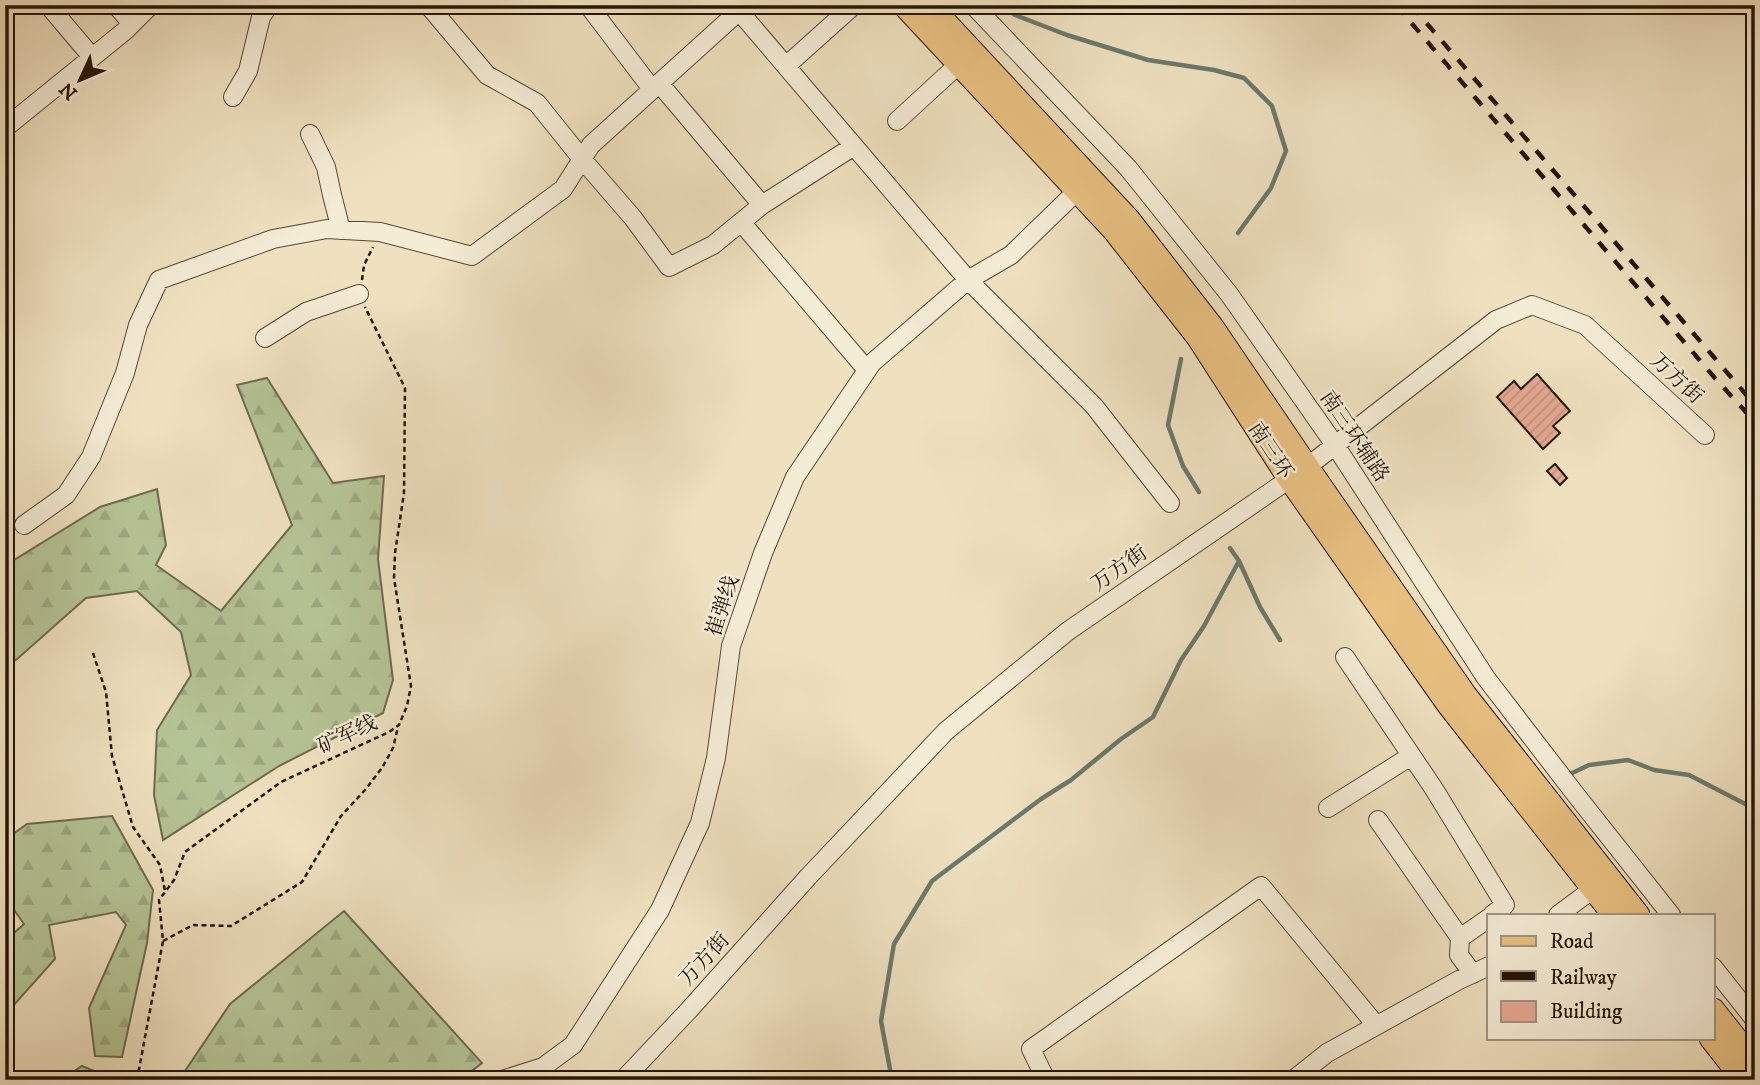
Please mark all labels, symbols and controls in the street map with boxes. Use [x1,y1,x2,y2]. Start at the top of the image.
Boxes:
north arrow [46,46,116,116]
text: N [55,77,83,104]
street label: 万方街 [1644,348,1708,410]
street label: 南三环辅路 [1314,386,1394,487]
street label: 南三环 [1242,417,1298,484]
street label: 万方街 [1086,540,1153,598]
street label: 崔弹线 [701,572,745,640]
street label: 矿军线 [313,710,381,760]
legend [1487,914,1714,1040]
street label: 万方街 [674,928,735,992]
text: Road [1550,929,1594,955]
text: Railway [1550,965,1618,991]
text: Building [1550,999,1623,1025]

